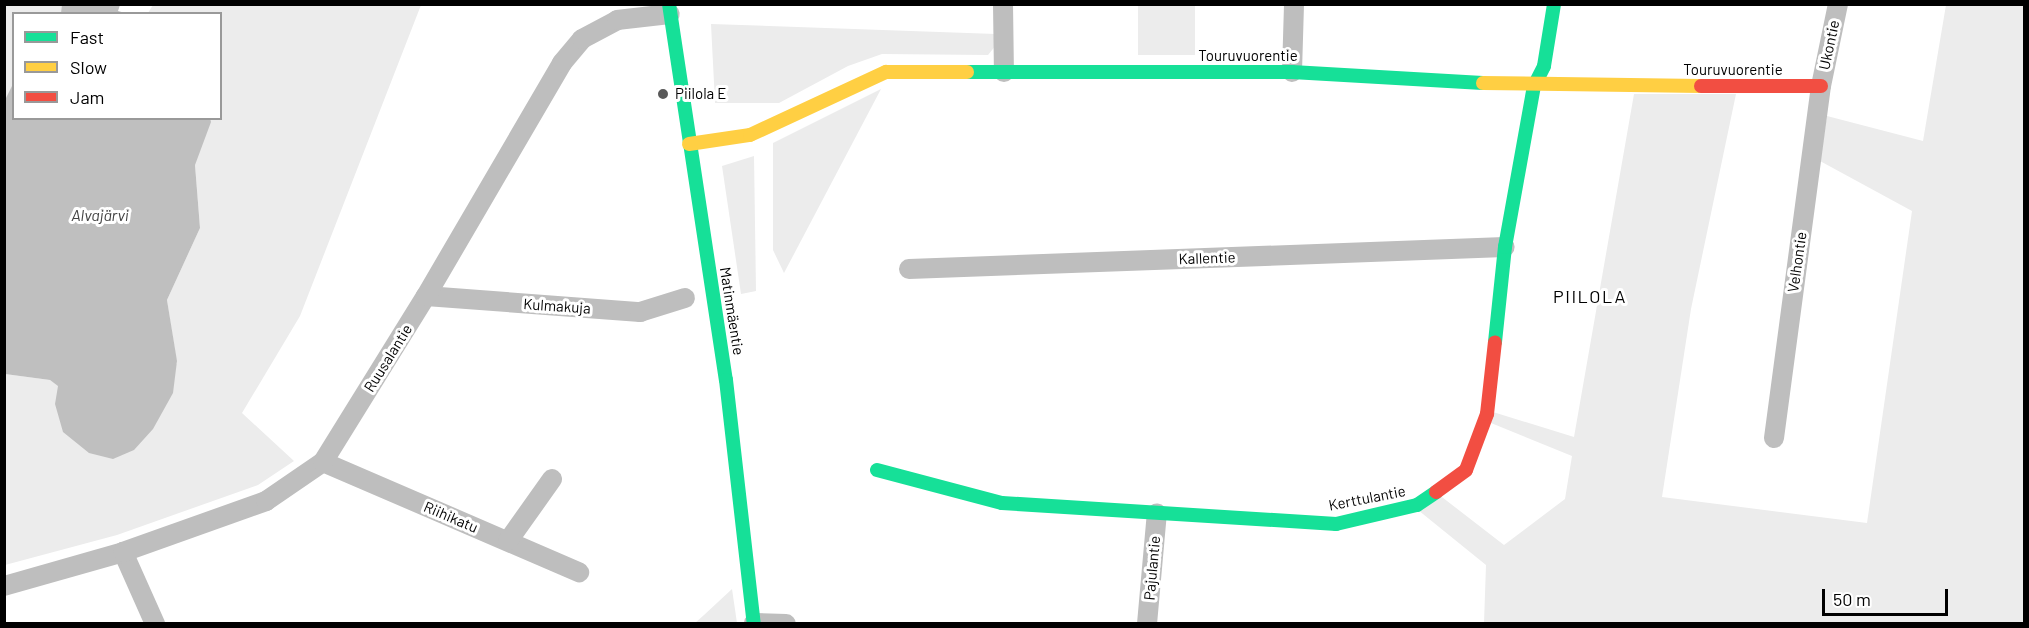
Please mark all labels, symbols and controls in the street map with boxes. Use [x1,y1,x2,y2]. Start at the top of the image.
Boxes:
legend [12,12,222,120]
street label: Ukontie [1815,18,1843,72]
text: Fast [70,26,104,48]
street label: Touruvuorentie [1198,47,1298,65]
text: Slow [70,56,107,78]
street label: Touruvuorentie [1683,61,1783,79]
place label: Piilola E [675,85,726,103]
text: Jam [70,86,104,108]
marker: Piilola E [656,87,670,101]
water label: Alvajärvi [71,205,129,225]
street label: Velhontie [1784,231,1810,293]
street label: Kallentie [1178,248,1236,268]
street label: Matinmäentie [716,266,748,356]
district label: PIILOLA [1553,285,1627,307]
street label: Kulmakuja [523,295,591,317]
street label: Ruusalantie [360,321,416,395]
street label: Kerttulantie [1327,482,1407,514]
street label: Riihikatu [421,498,481,536]
street label: Pajulantie [1140,535,1164,601]
scale bar [1825,577,1951,615]
text: 50 m [1833,588,1871,610]

